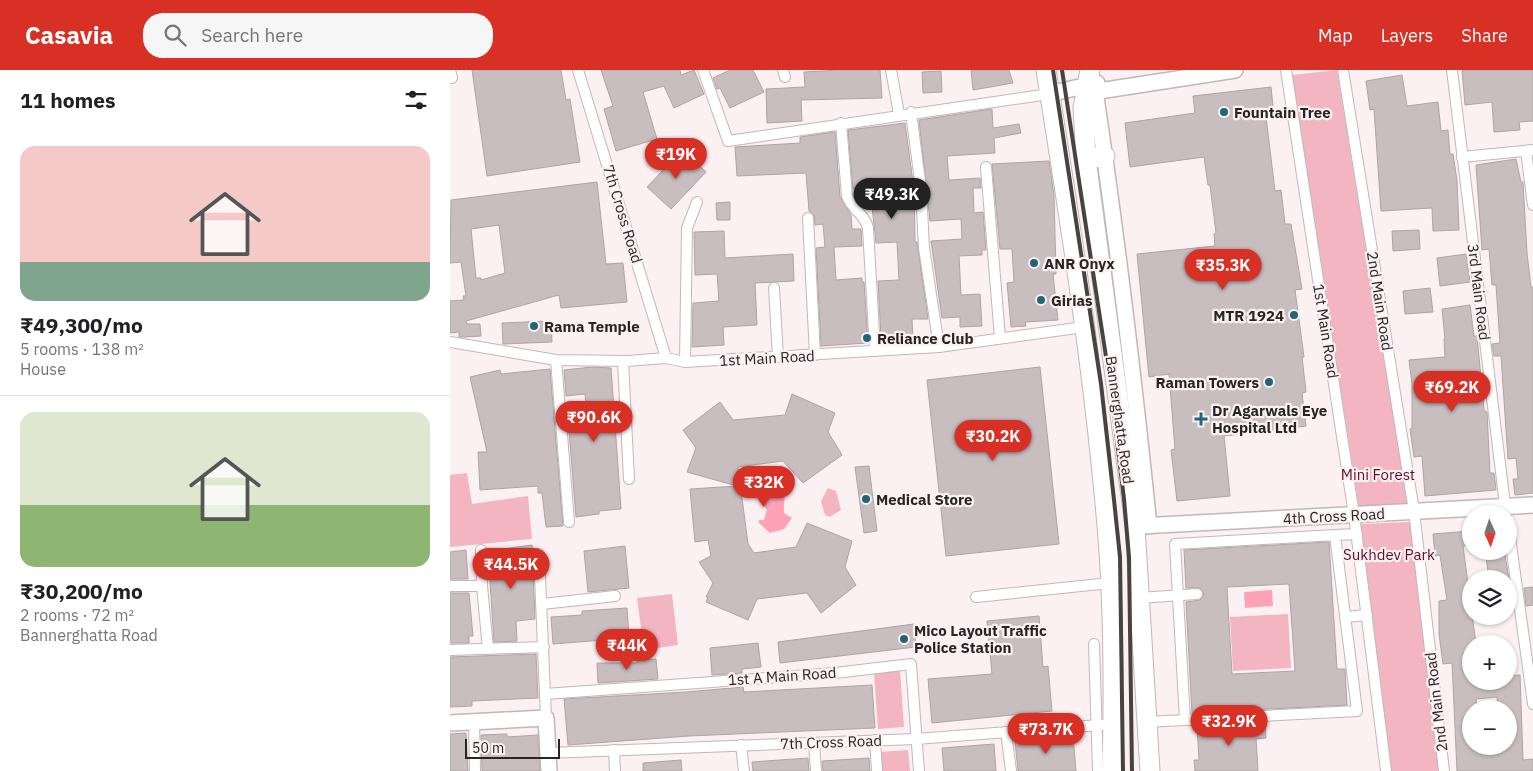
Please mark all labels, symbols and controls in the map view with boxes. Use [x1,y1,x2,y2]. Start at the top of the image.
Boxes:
search box [143,13,493,58]
text: Casavia [25,19,113,51]
icon: search [161,21,189,49]
text: Search here [201,23,303,47]
text: Map [1318,24,1353,47]
text: Layers [1381,24,1433,47]
text: Share [1461,24,1508,47]
text: 11 homes [20,86,116,114]
icon: filters [402,86,430,114]
place label: Fountain Tree [1234,103,1331,122]
marker: Fountain Tree [1218,106,1230,118]
pin: ₹19K [646,138,706,180]
text: ₹19K [656,144,696,164]
street label: 7th Cross Road [599,162,647,266]
pin: ₹49.3K [851,178,933,220]
icon: home [180,179,270,269]
text: ₹49.3K [865,184,919,204]
street label: 3rd Main Road [1464,243,1494,341]
pin: ₹35.3K [1182,248,1264,291]
street label: 2nd Main Road [1363,250,1397,352]
place label: ANR Onyx [1044,254,1115,273]
text: ₹35.3K [1196,255,1250,275]
marker: ANR Onyx [1028,257,1040,269]
street label: 1st Main Road [1309,282,1343,380]
place label: Girias [1051,291,1093,310]
marker: Girias [1035,294,1047,306]
place label: MTR 1924 [1213,306,1284,325]
marker: MTR 1924 [1288,309,1300,321]
text: ₹49,300/mo [20,311,143,339]
place label: Rama Temple [544,317,640,336]
marker: Rama Temple [528,320,540,332]
place label: Reliance Club [877,329,974,348]
marker: Reliance Club [861,332,873,344]
text: 5 rooms · 138 m² [20,339,144,359]
street label: 1st Main Road [719,346,815,370]
street label: Bannerghatta Road [1102,355,1138,485]
text: House [20,359,66,379]
pin: ₹69.2K [1411,370,1493,413]
place label: Raman Towers [1155,373,1259,392]
marker: Raman Towers [1263,376,1275,388]
text: ₹69.2K [1425,377,1479,397]
pin: ₹90.6K [553,400,635,443]
place label: Dr Agarwals Eye Hospital Ltd [1212,401,1327,437]
text: ₹90.6K [567,407,621,427]
marker: Dr Agarwals Eye Hospital Ltd [1194,412,1208,426]
pin: ₹30.2K [952,420,1034,462]
text: ₹30.2K [966,426,1020,446]
icon: home [180,444,270,534]
park label: Mini Forest [1341,465,1415,484]
pin: ₹32K [734,466,794,508]
text: ₹32K [744,472,784,492]
place label: Medical Store [876,490,972,509]
marker: Medical Store [860,493,872,505]
street label: 4th Cross Road [1283,504,1385,528]
north arrow [1462,505,1518,560]
map controls [1462,505,1517,755]
park label: Sukhdev Park [1343,545,1435,564]
pin: ₹44.5K [470,548,552,590]
text: ₹44.5K [484,554,538,574]
button: layers [1462,570,1517,625]
text: ₹30,200/mo [20,577,143,605]
text: 2 rooms · 72 m² [20,605,134,625]
place label: Mico Layout Traffic Police Station [914,621,1047,657]
text: Bannerghatta Road [20,625,158,645]
pin: ₹44K [597,628,657,671]
marker: Mico Layout Traffic Police Station [898,633,910,645]
text: ₹44K [607,635,647,655]
button: + [1462,635,1517,690]
street label: 2nd Main Road [1420,651,1452,753]
street label: 1st A Main Road [727,663,837,689]
button: − [1462,700,1517,755]
pin: ₹32.9K [1188,704,1270,747]
text: ₹32.9K [1202,711,1256,731]
pin: ₹73.7K [1005,712,1087,755]
text: ₹73.7K [1019,719,1073,739]
street label: 7th Cross Road [780,731,882,753]
scale bar [465,736,560,759]
text: 50 m [472,739,504,757]

